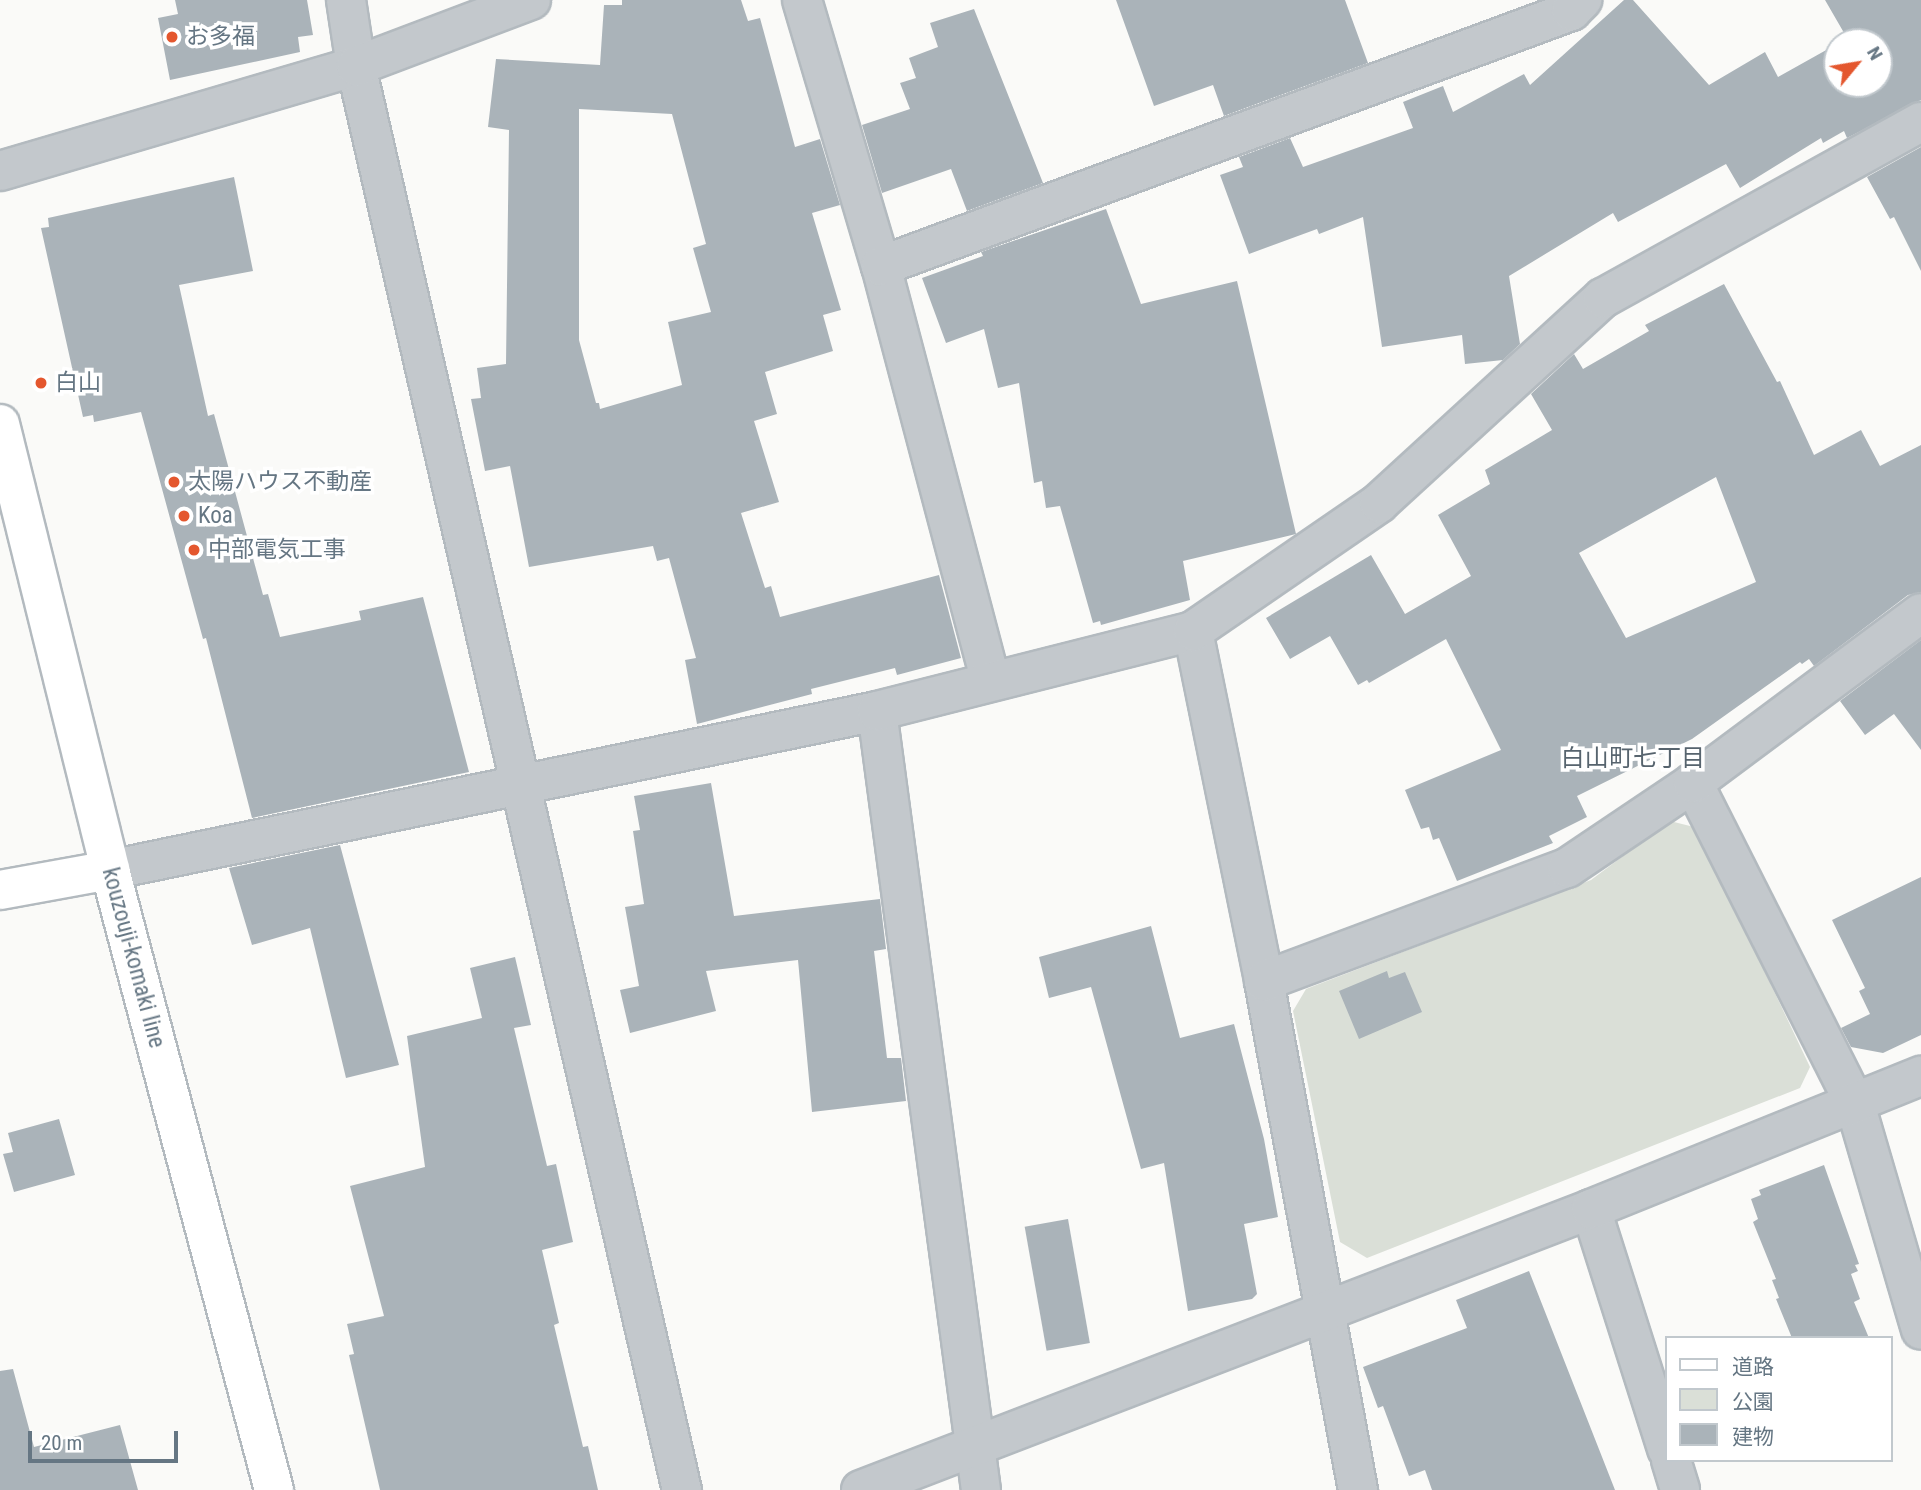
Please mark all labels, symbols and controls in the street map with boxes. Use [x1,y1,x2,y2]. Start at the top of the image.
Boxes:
place label: お多福 [186,23,255,51]
north arrow [1823,28,1893,98]
marker: お多福 [164,29,180,45]
text: N [1862,42,1888,64]
place label: 白山 [55,369,101,397]
marker: 白山 [33,375,49,391]
place label: 太陽ハウス不動産 [188,468,372,496]
marker: 太陽ハウス不動産 [166,474,182,490]
place label: Koa [198,502,233,530]
marker: Koa [176,508,192,524]
place label: 中部電気工事 [208,536,346,564]
marker: 中部電気工事 [186,542,202,558]
district label: 白山町七丁目 [1561,745,1705,773]
street label: kouzouji-komaki line [96,865,170,1051]
legend [1666,1336,1893,1462]
text: 道路 [1732,1355,1774,1379]
text: 公園 [1732,1390,1774,1414]
scale bar [32,1416,182,1460]
text: 建物 [1732,1425,1774,1449]
text: 20 m [41,1431,82,1455]

